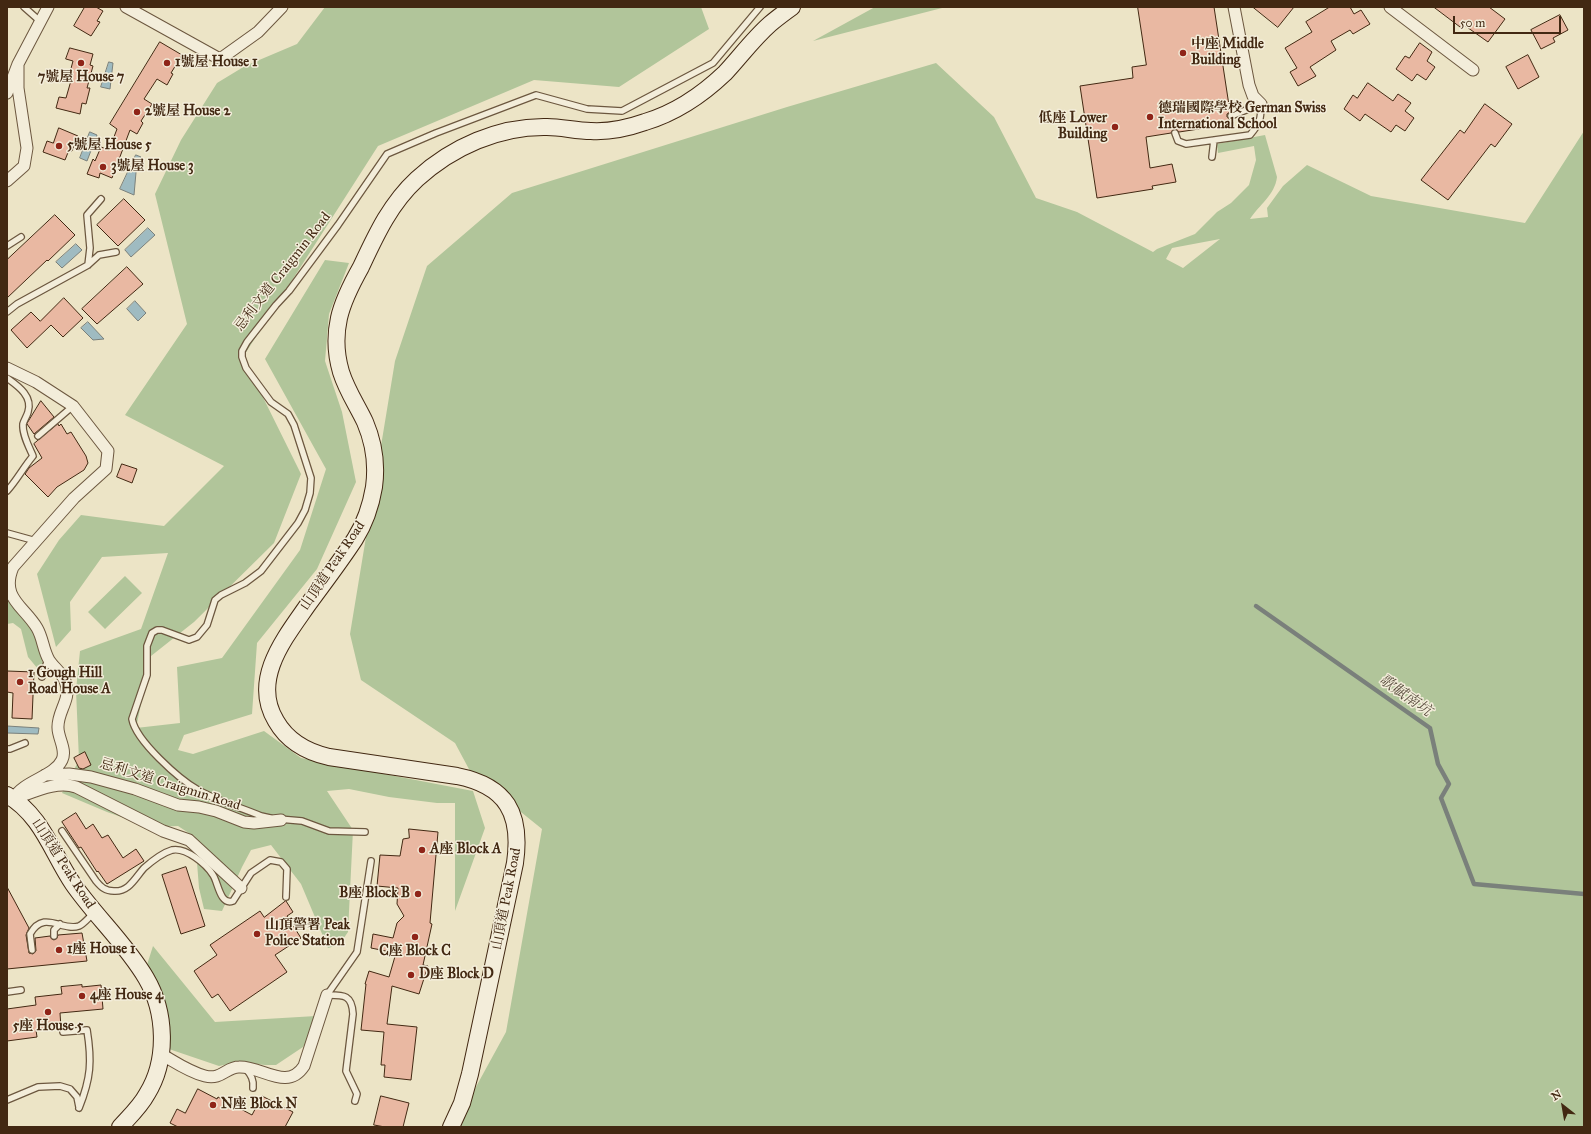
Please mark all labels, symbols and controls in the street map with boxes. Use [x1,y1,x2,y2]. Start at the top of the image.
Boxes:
scale bar [1455,8,1563,34]
text: 50 m [1460,16,1485,30]
place label: 中座 Middle Building [1191,37,1264,70]
marker: 中座 Middle Building [1178,48,1188,58]
place label: 1號屋 House 1 [175,55,258,71]
marker: 7號屋 House 7 [76,58,86,68]
marker: 1號屋 House 1 [162,58,172,68]
place label: 7號屋 House 7 [38,70,124,86]
place label: 德瑞國際學校 German Swiss International School [1158,101,1326,134]
place label: 2號屋 House 2 [145,104,230,120]
marker: 2號屋 House 2 [132,107,142,117]
place label: 低座 Lower Building [1038,111,1107,144]
marker: 德瑞國際學校 German Swiss International School [1145,112,1155,122]
marker: 低座 Lower Building [1110,122,1120,132]
place label: 5號屋 House 5 [67,138,152,154]
marker: 5號屋 House 5 [54,141,64,151]
place label: 3號屋 House 3 [111,159,194,175]
marker: 3號屋 House 3 [98,162,108,172]
street label: 忌利文道 Craigmin Road [231,209,335,335]
street label: 山頂道 Peak Road [297,518,369,614]
place label: 1 Gough Hill Road House A [28,666,111,698]
water label: 歌賦南坑 [1375,671,1435,721]
marker: 1 Gough Hill Road House A [15,677,25,687]
street label: 忌利文道 Craigmin Road [98,756,242,814]
street label: 山頂道 Peak Road [28,816,98,912]
place label: A座 Block A [430,842,501,858]
marker: A座 Block A [417,845,427,855]
street label: 山頂道 Peak Road [489,846,525,952]
place label: B座 Block B [339,886,410,902]
marker: B座 Block B [413,889,423,899]
place label: 山頂警署 Peak Police Station [265,918,350,950]
marker: 山頂警署 Peak Police Station [252,929,262,939]
marker: C座 Block C [410,932,420,942]
place label: 1座 House 1 [67,942,136,958]
place label: C座 Block C [379,944,451,960]
marker: 1座 House 1 [54,945,64,955]
place label: D座 Block D [419,967,494,983]
marker: D座 Block D [406,970,416,980]
place label: 4座 House 4 [90,988,163,1004]
marker: 4座 House 4 [77,991,87,1001]
marker: 5座 House 5 [43,1007,53,1017]
place label: 5座 House 5 [13,1019,83,1035]
north arrow [1543,1086,1583,1126]
text: N [1549,1087,1564,1103]
place label: N座 Block N [221,1097,297,1113]
marker: N座 Block N [208,1100,218,1110]

